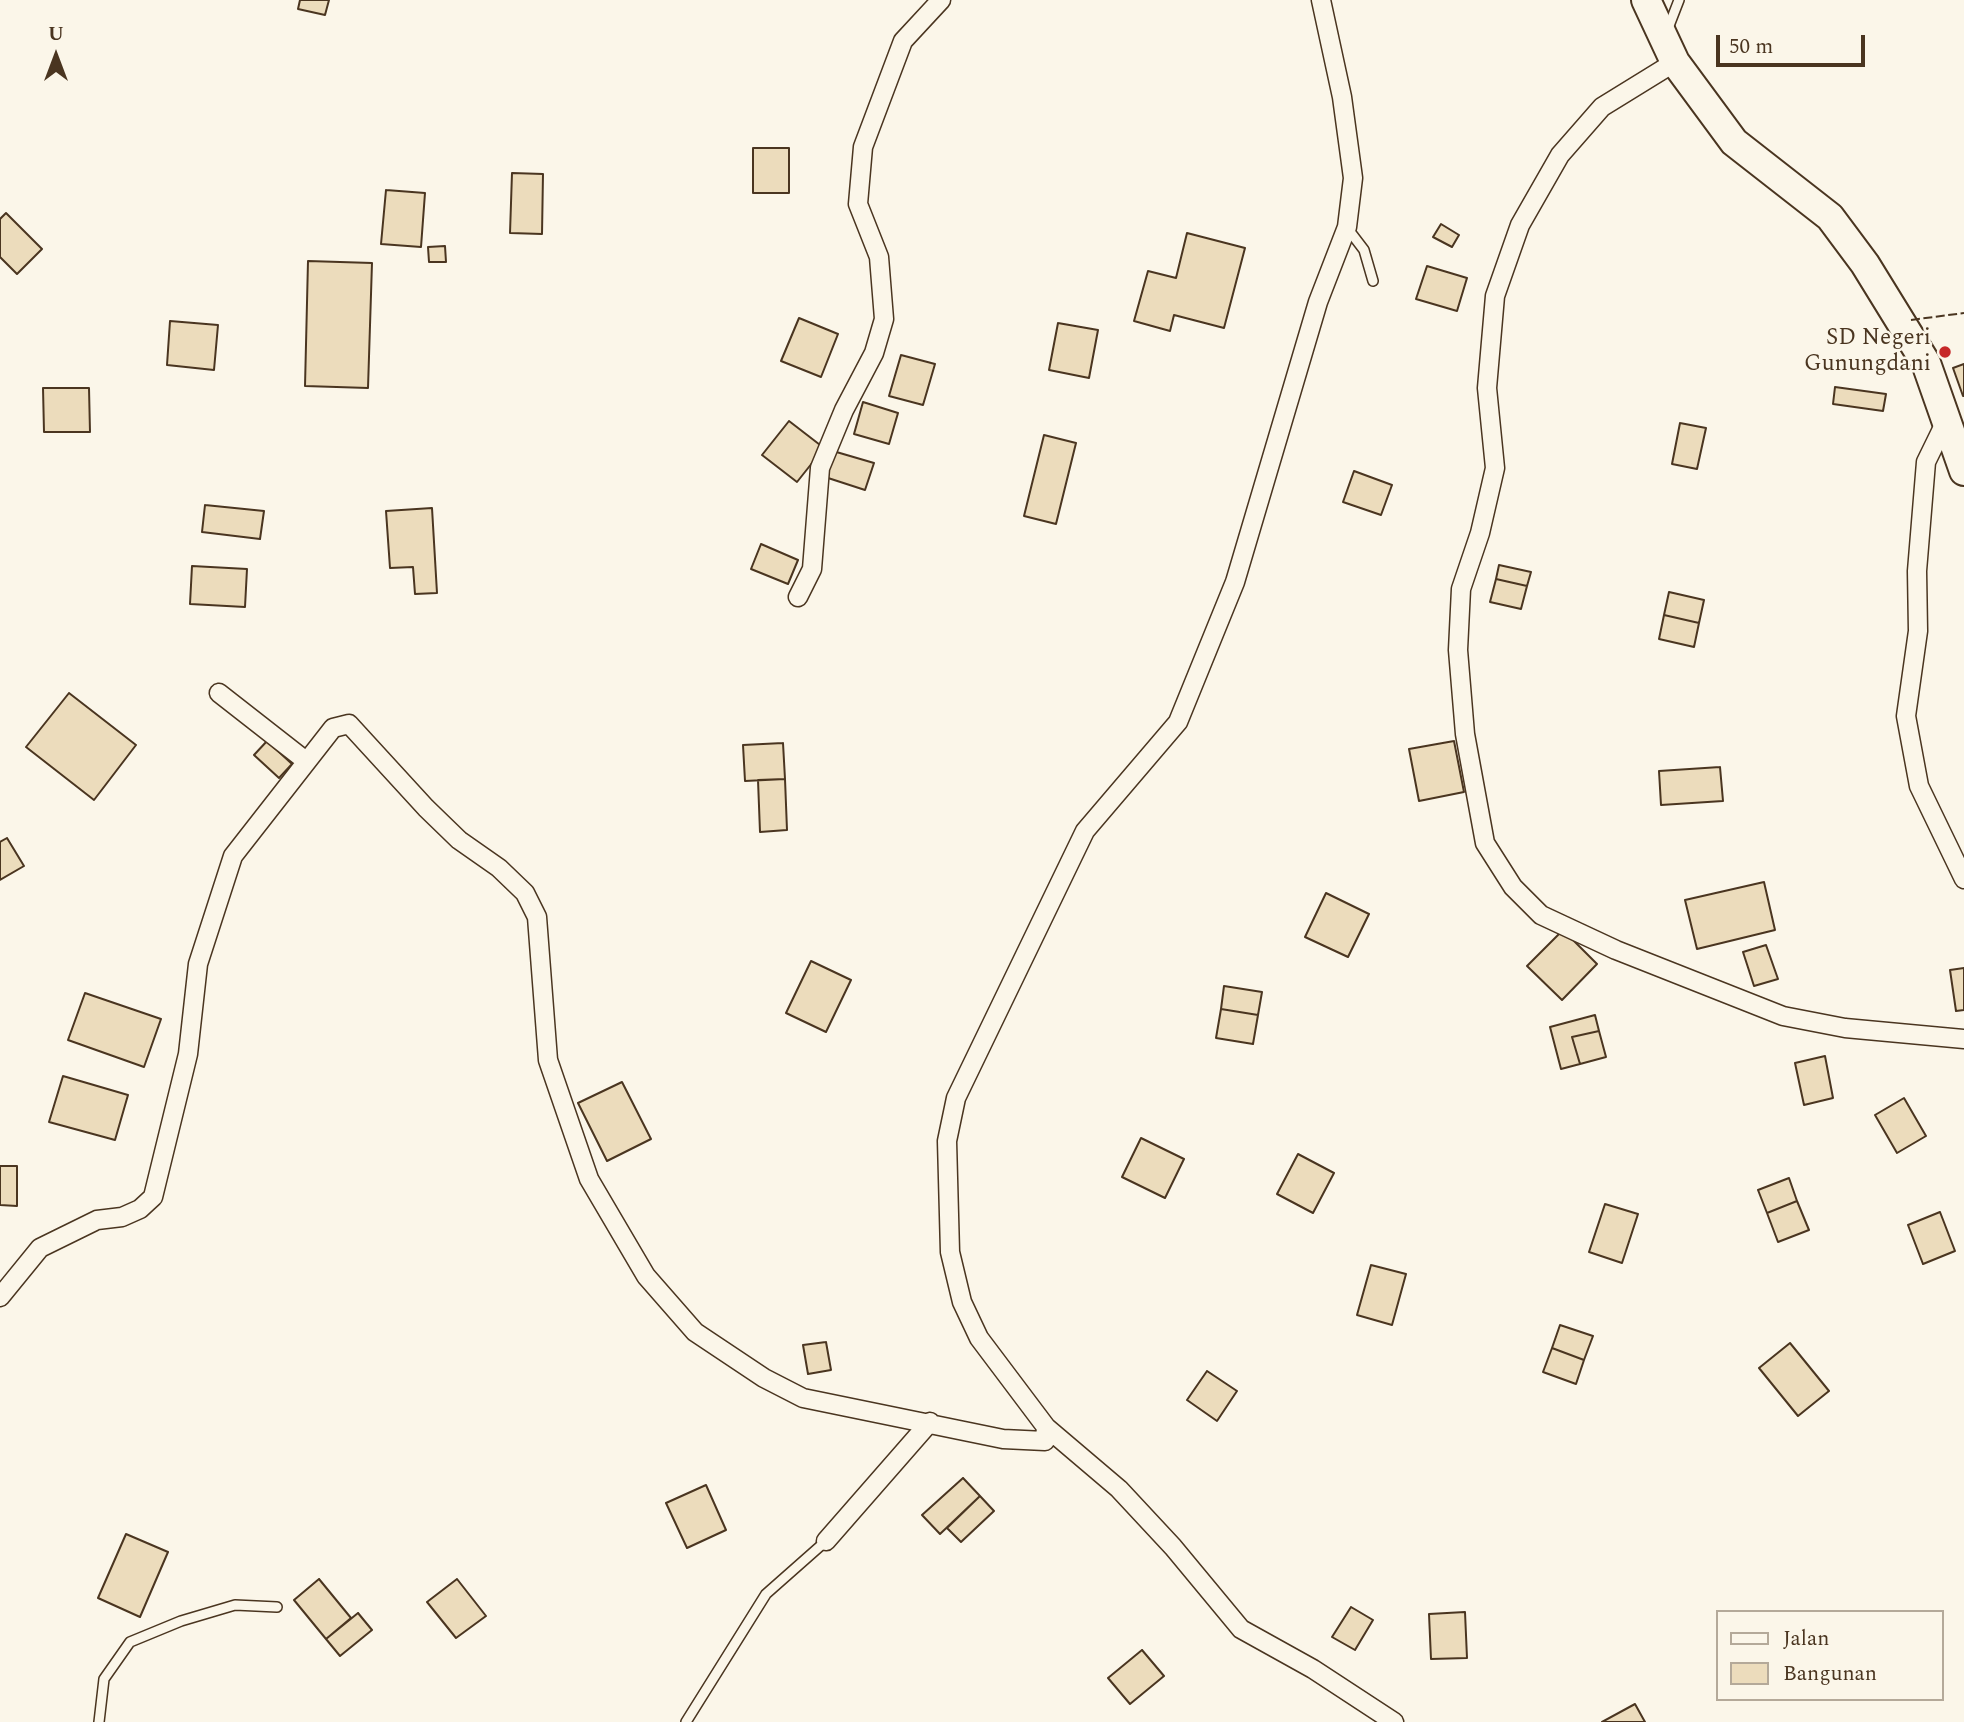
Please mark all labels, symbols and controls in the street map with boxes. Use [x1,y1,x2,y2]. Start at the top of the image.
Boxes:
text: U [48,20,64,49]
north arrow [21,21,91,91]
scale bar [1719,21,1868,65]
text: 50 m [1729,31,1773,63]
place label: SD Negeri Gunungdani [1804,325,1931,379]
marker: SD Negeri Gunungdani [1937,344,1953,360]
legend [1716,1610,1943,1701]
text: Jalan [1783,1623,1829,1655]
text: Bangunan [1783,1658,1877,1690]

